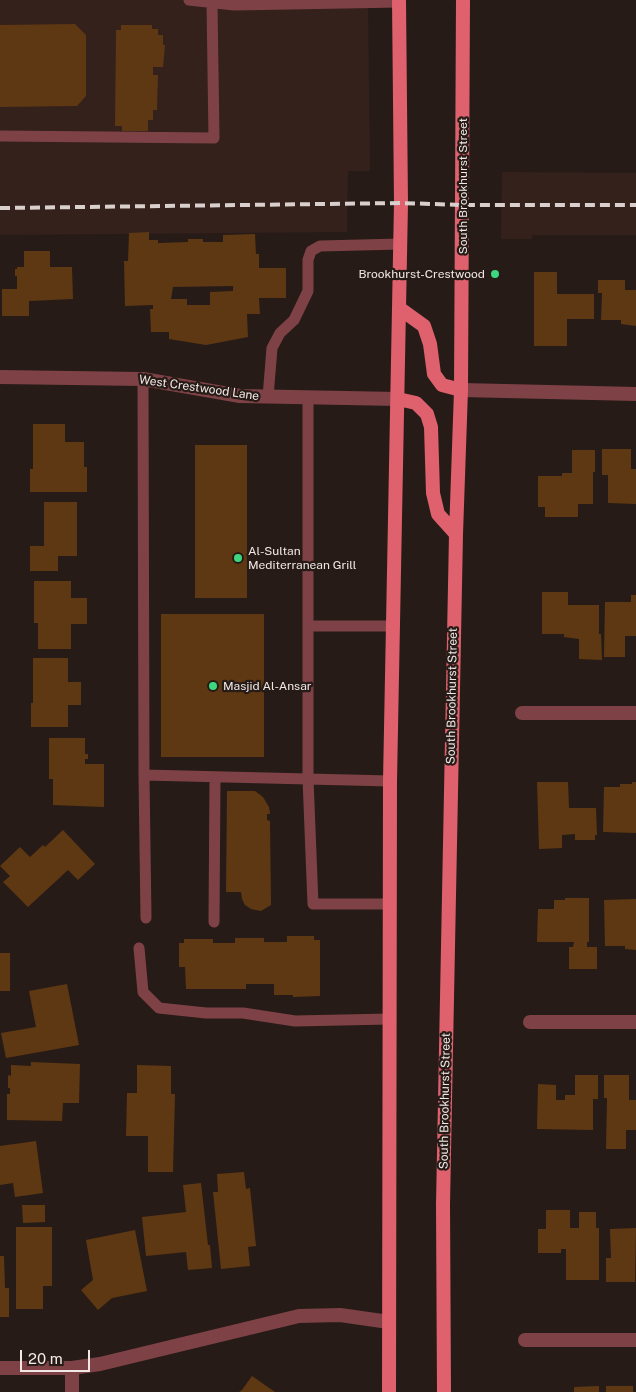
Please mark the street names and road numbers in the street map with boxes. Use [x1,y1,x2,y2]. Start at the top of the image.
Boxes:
street label: South Brookhurst Street [456,118,470,254]
street label: West Crestwood Lane [138,372,260,404]
street label: South Brookhurst Street [444,628,460,764]
street label: South Brookhurst Street [437,1033,453,1169]

